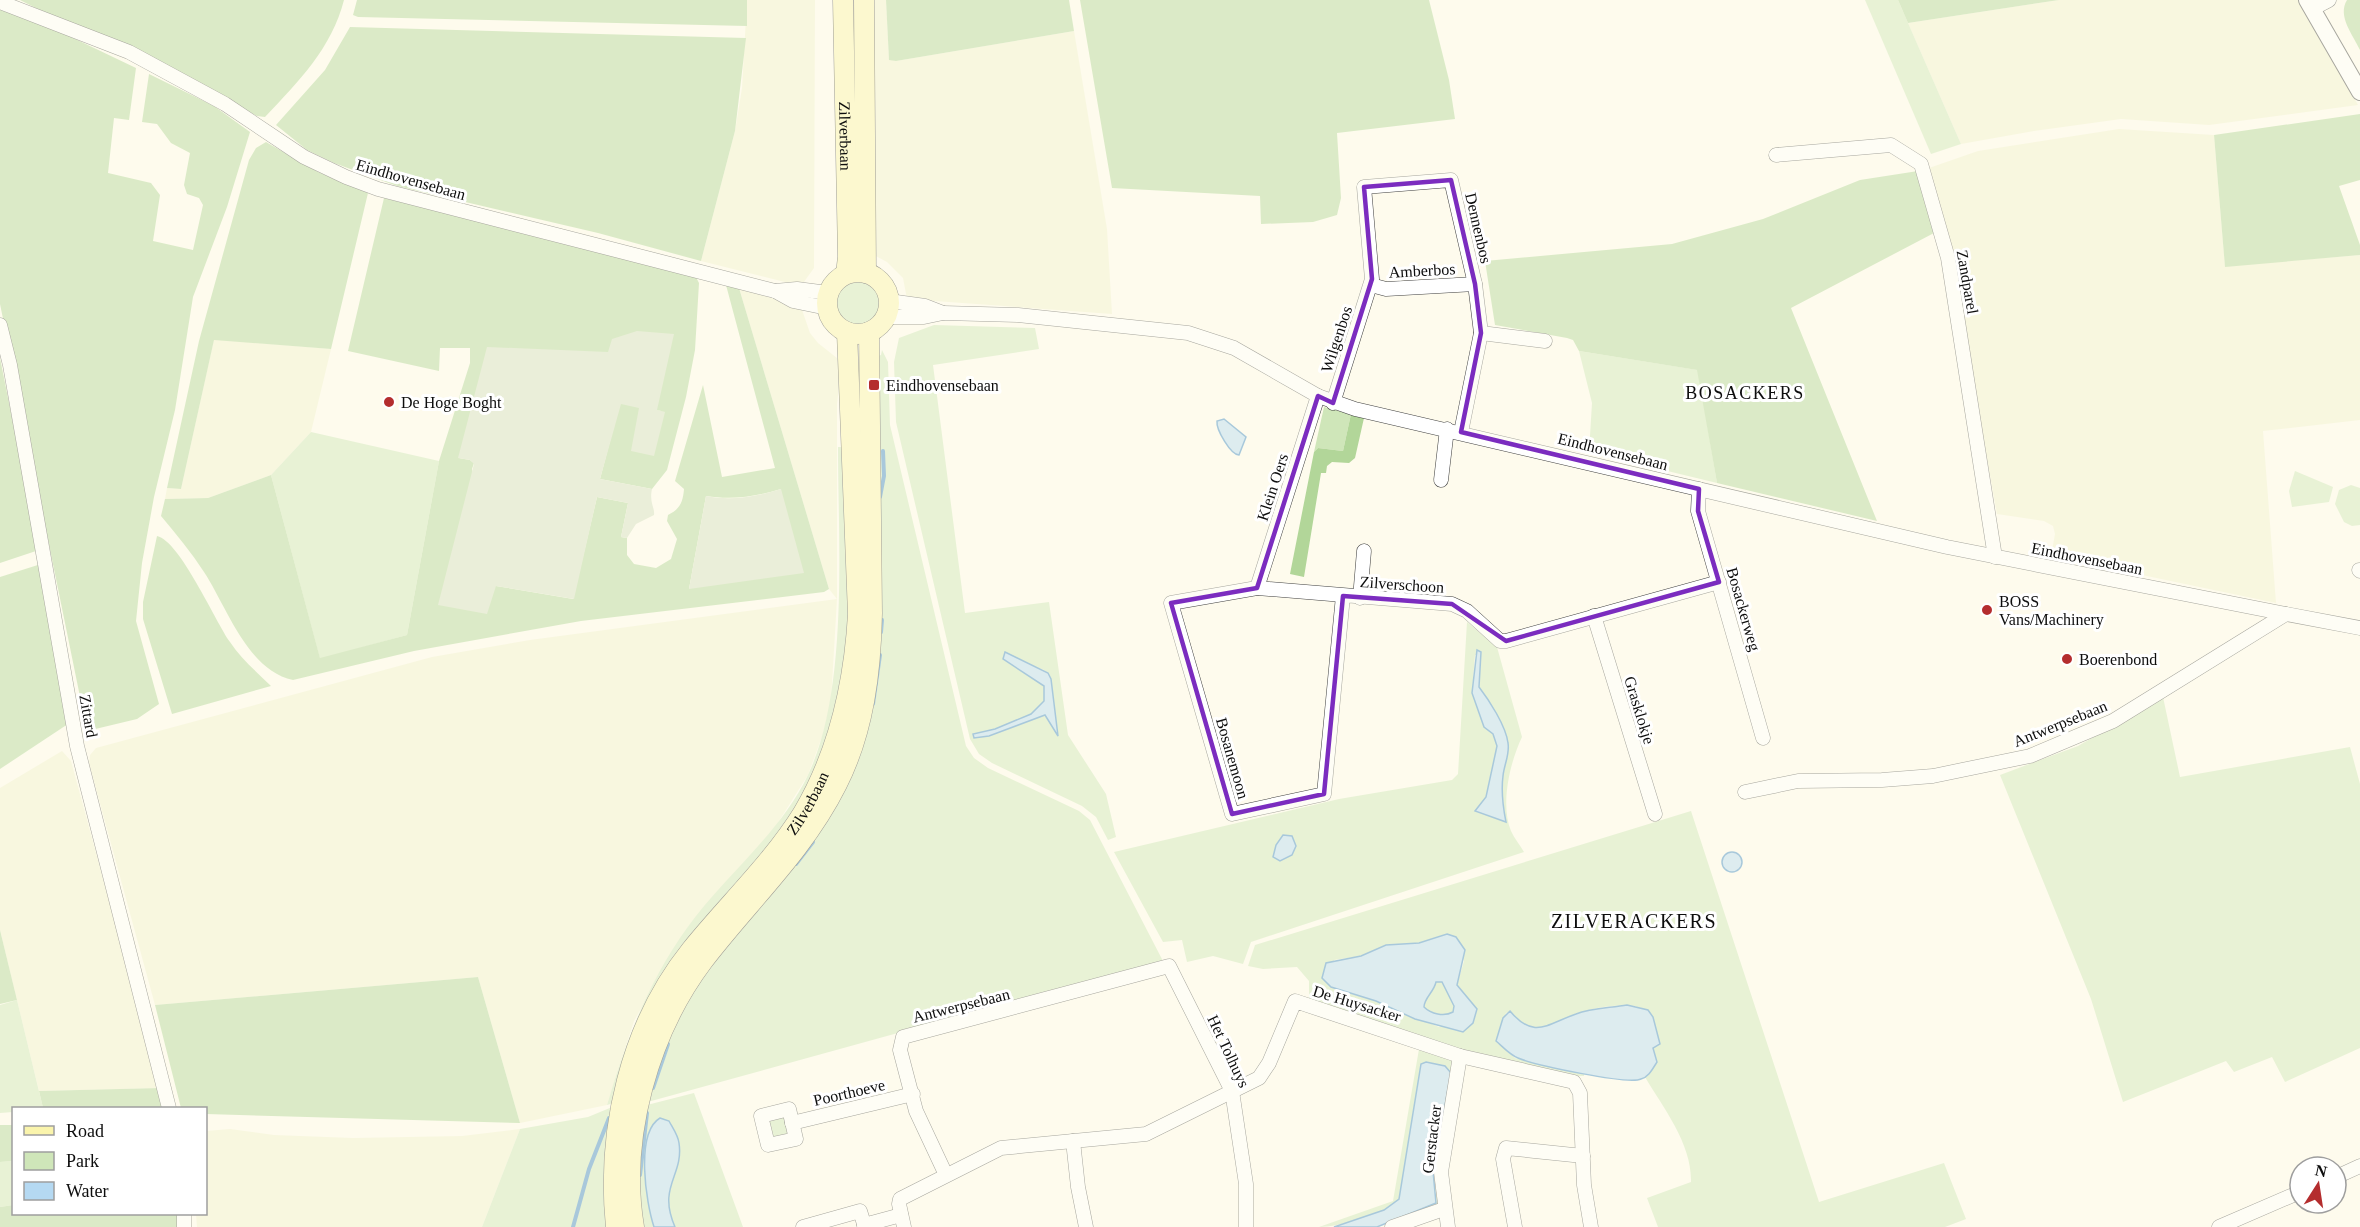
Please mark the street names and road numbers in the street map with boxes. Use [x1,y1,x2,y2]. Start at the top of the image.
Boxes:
street label: Zilverbaan [836,101,854,171]
street label: Eindhovensebaan [354,156,467,203]
street label: Dennenbos [1462,191,1495,265]
street label: Zandparel [1953,249,1982,316]
street label: Amberbos [1388,260,1456,281]
street label: Wilgenbos [1318,304,1356,375]
street label: Eindhovensebaan [1556,430,1670,473]
street label: Klein Oers [1254,451,1291,523]
street label: Eindhovensebaan [2030,539,2144,578]
street label: Bosackerweg [1723,565,1764,653]
street label: Zilverschoon [1359,573,1445,596]
street label: Grasklokje [1620,674,1658,746]
street label: Zittard [76,693,101,739]
street label: Antwerpsebaan [2011,697,2110,751]
street label: Bosanemoon [1213,716,1252,801]
street label: Zilverbaan [783,769,832,838]
street label: De Huysacker [1311,982,1404,1026]
street label: Antwerpsebaan [911,985,1012,1027]
street label: Het Tolhuys [1203,1012,1253,1091]
street label: Poorthoeve [812,1076,887,1109]
street label: Gerstacker [1419,1103,1444,1174]

